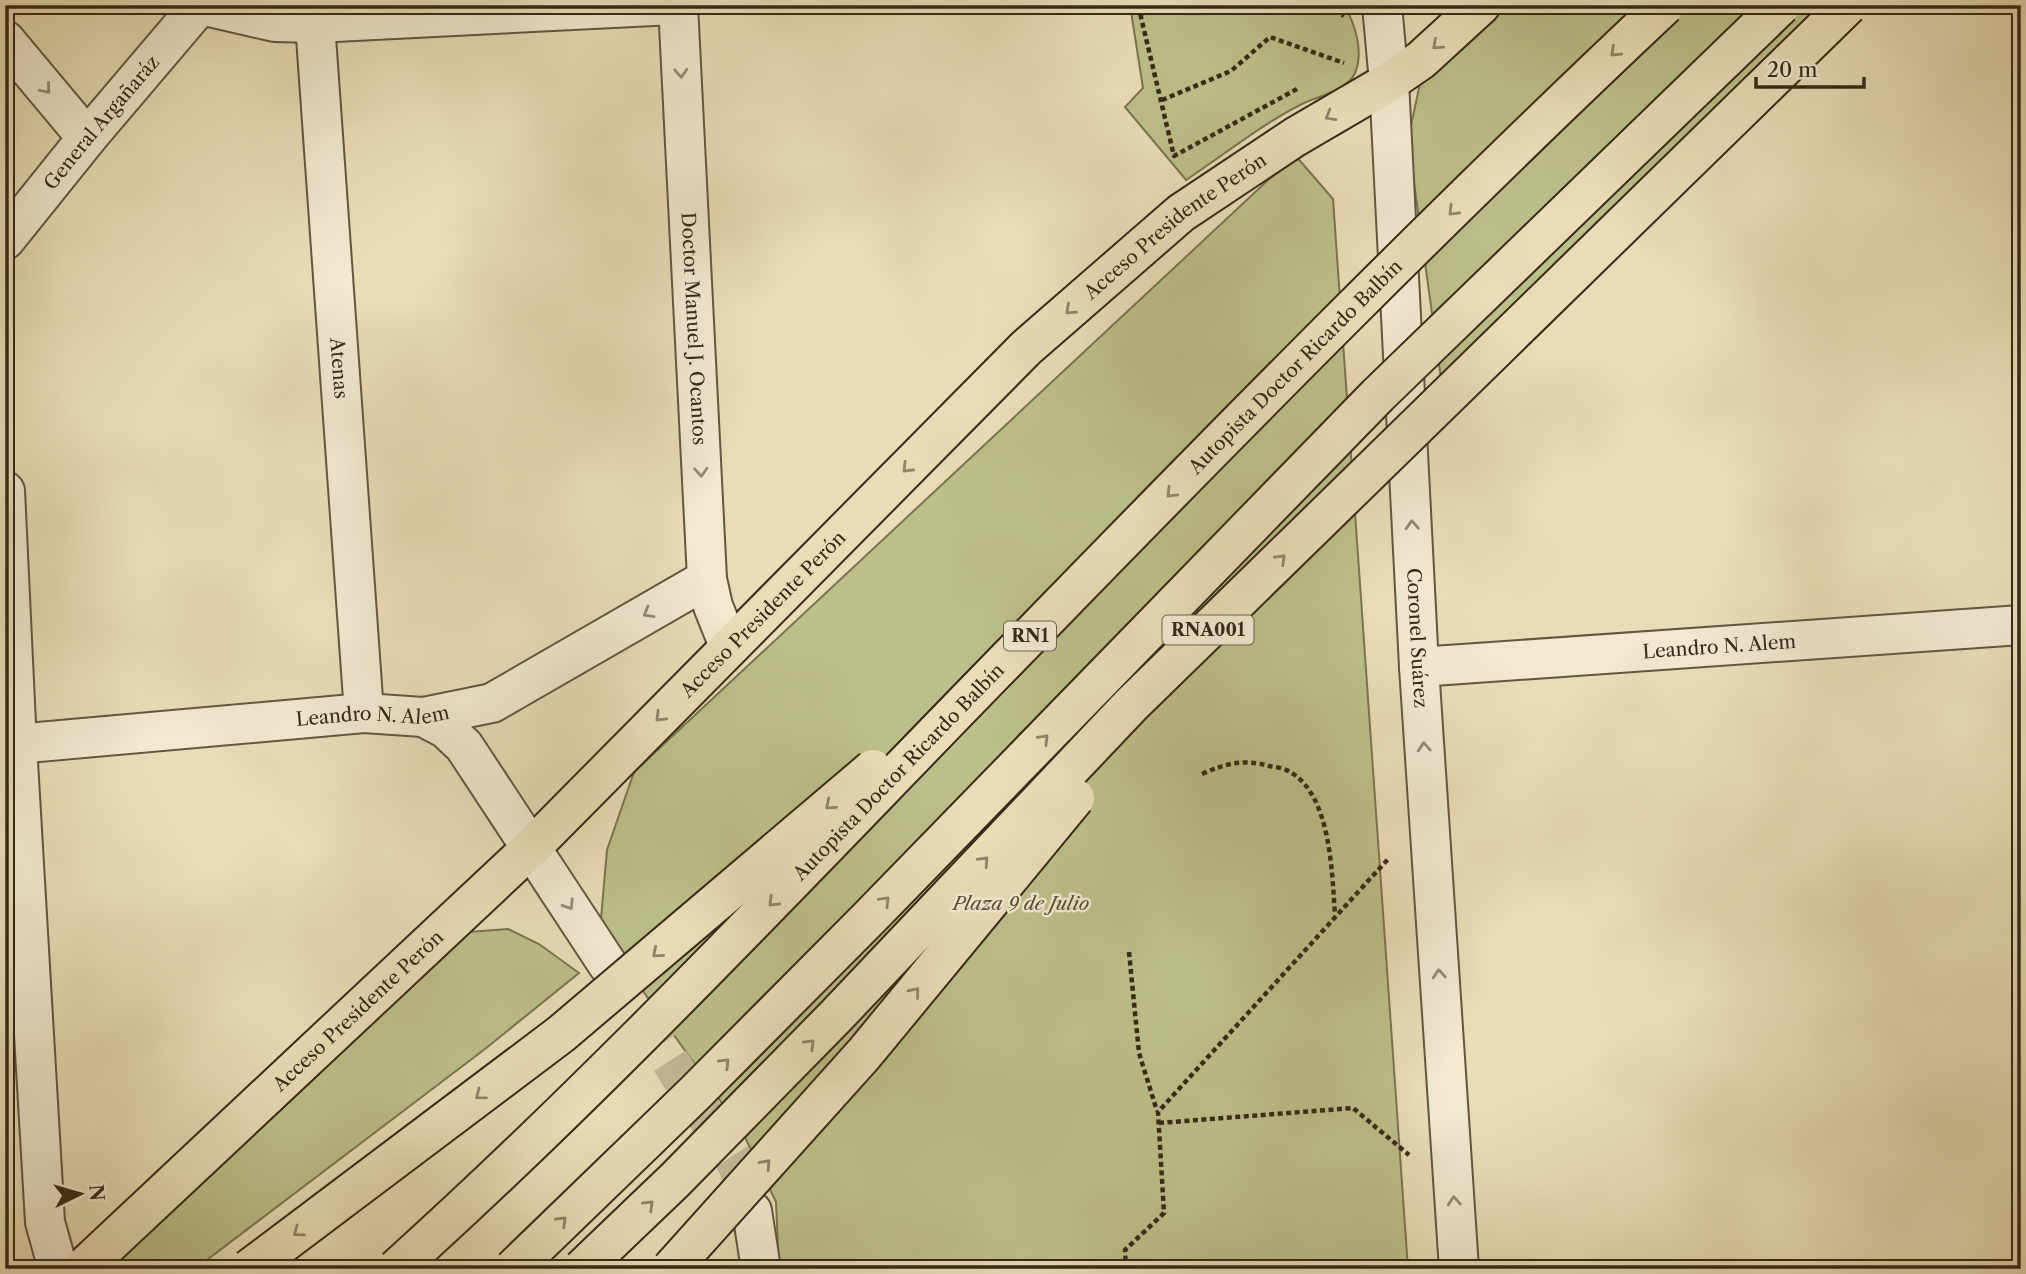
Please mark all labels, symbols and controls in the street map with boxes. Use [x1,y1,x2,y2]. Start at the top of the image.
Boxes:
one-way arrow [1432,37,1445,49]
one-way arrow [1610,44,1623,56]
scale bar [1756,46,1865,90]
street label: General Argañaráz [39,51,164,194]
text: 20 m [1767,57,1818,82]
one-way arrow [673,68,688,79]
one-way arrow [38,81,50,94]
one-way arrow [1325,108,1338,121]
street label: Acceso Presidente Perón [1079,148,1271,305]
one-way arrow [1449,203,1461,215]
street label: Doctor Manuel J. Ocantos [676,212,711,446]
street label: Autopista Doctor Ricardo Balbín [1183,255,1407,480]
one-way arrow [1065,301,1078,314]
street label: Atenas [325,336,353,400]
one-way arrow [902,460,915,473]
one-way arrow [694,467,709,478]
one-way arrow [1166,485,1179,498]
one-way arrow [1404,519,1419,530]
street label: Acceso Presidente Perón [675,526,851,703]
one-way arrow [1272,555,1285,568]
street label: Coronel Suárez [1402,567,1433,709]
one-way arrow [642,605,655,618]
road number: RNA001 [1162,616,1254,644]
road number: RN1 [1004,622,1056,650]
street label: Leandro N. Alem [1642,630,1797,663]
street label: Autopista Doctor Ricardo Balbín [788,659,1009,886]
street label: Leandro N. Alem [295,701,452,731]
one-way arrow [656,708,669,721]
one-way arrow [1036,734,1049,747]
one-way arrow [1417,741,1432,752]
one-way arrow [826,797,839,809]
one-way arrow [975,856,988,869]
park label: Plaza 9 de Julio [951,892,1089,915]
one-way arrow [768,894,781,907]
one-way arrow [877,896,890,909]
one-way arrow [560,897,573,910]
street label: Acceso Presidente Perón [267,925,448,1097]
one-way arrow [653,945,666,957]
one-way arrow [1432,968,1447,979]
one-way arrow [907,988,920,1000]
one-way arrow [801,1039,814,1052]
one-way arrow [717,1058,730,1071]
one-way arrow [475,1087,488,1100]
north arrow [46,1158,116,1228]
one-way arrow [758,1159,771,1172]
text: N [84,1183,109,1202]
one-way arrow [1447,1195,1462,1206]
one-way arrow [641,1200,654,1213]
one-way arrow [554,1217,567,1230]
one-way arrow [293,1223,306,1236]

